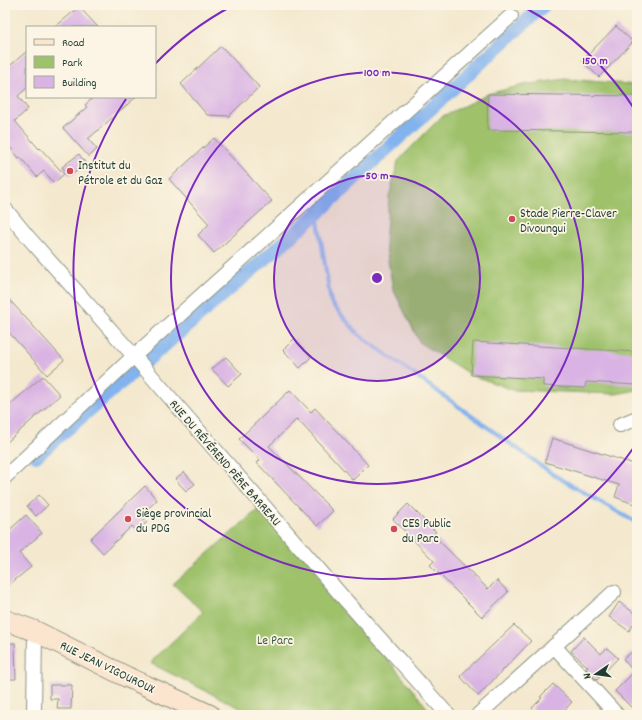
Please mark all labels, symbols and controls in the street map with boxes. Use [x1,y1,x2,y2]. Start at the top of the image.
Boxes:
legend [26,26,156,98]
text: Road [62,35,84,52]
text: 150 m [582,53,608,70]
text: Park [62,55,83,72]
text: 100 m [364,65,390,82]
text: Building [62,75,97,92]
place label: Institut du Pétrole et du Gaz [78,157,163,191]
marker: Institut du Pétrole et du Gaz [65,166,75,176]
text: 50 m [365,168,389,185]
place label: Stade Pierre-Claver Divoungui [520,205,617,239]
marker: Stade Pierre-Claver Divoungui [507,214,517,224]
centre of rings [370,271,384,285]
street label: RUE DU RÉVÉREND PÈRE BARREAU [164,396,285,531]
place label: Siège provincial du PDG [136,505,211,539]
marker: Siège provincial du PDG [123,514,133,524]
place label: CES Public du Parc [402,515,451,549]
marker: CES Public du Parc [389,524,399,534]
park label: Le Parc [257,632,293,651]
street label: RUE JEAN VIGOUROUX [56,637,158,700]
north arrow [576,654,616,694]
text: N [580,671,597,680]

